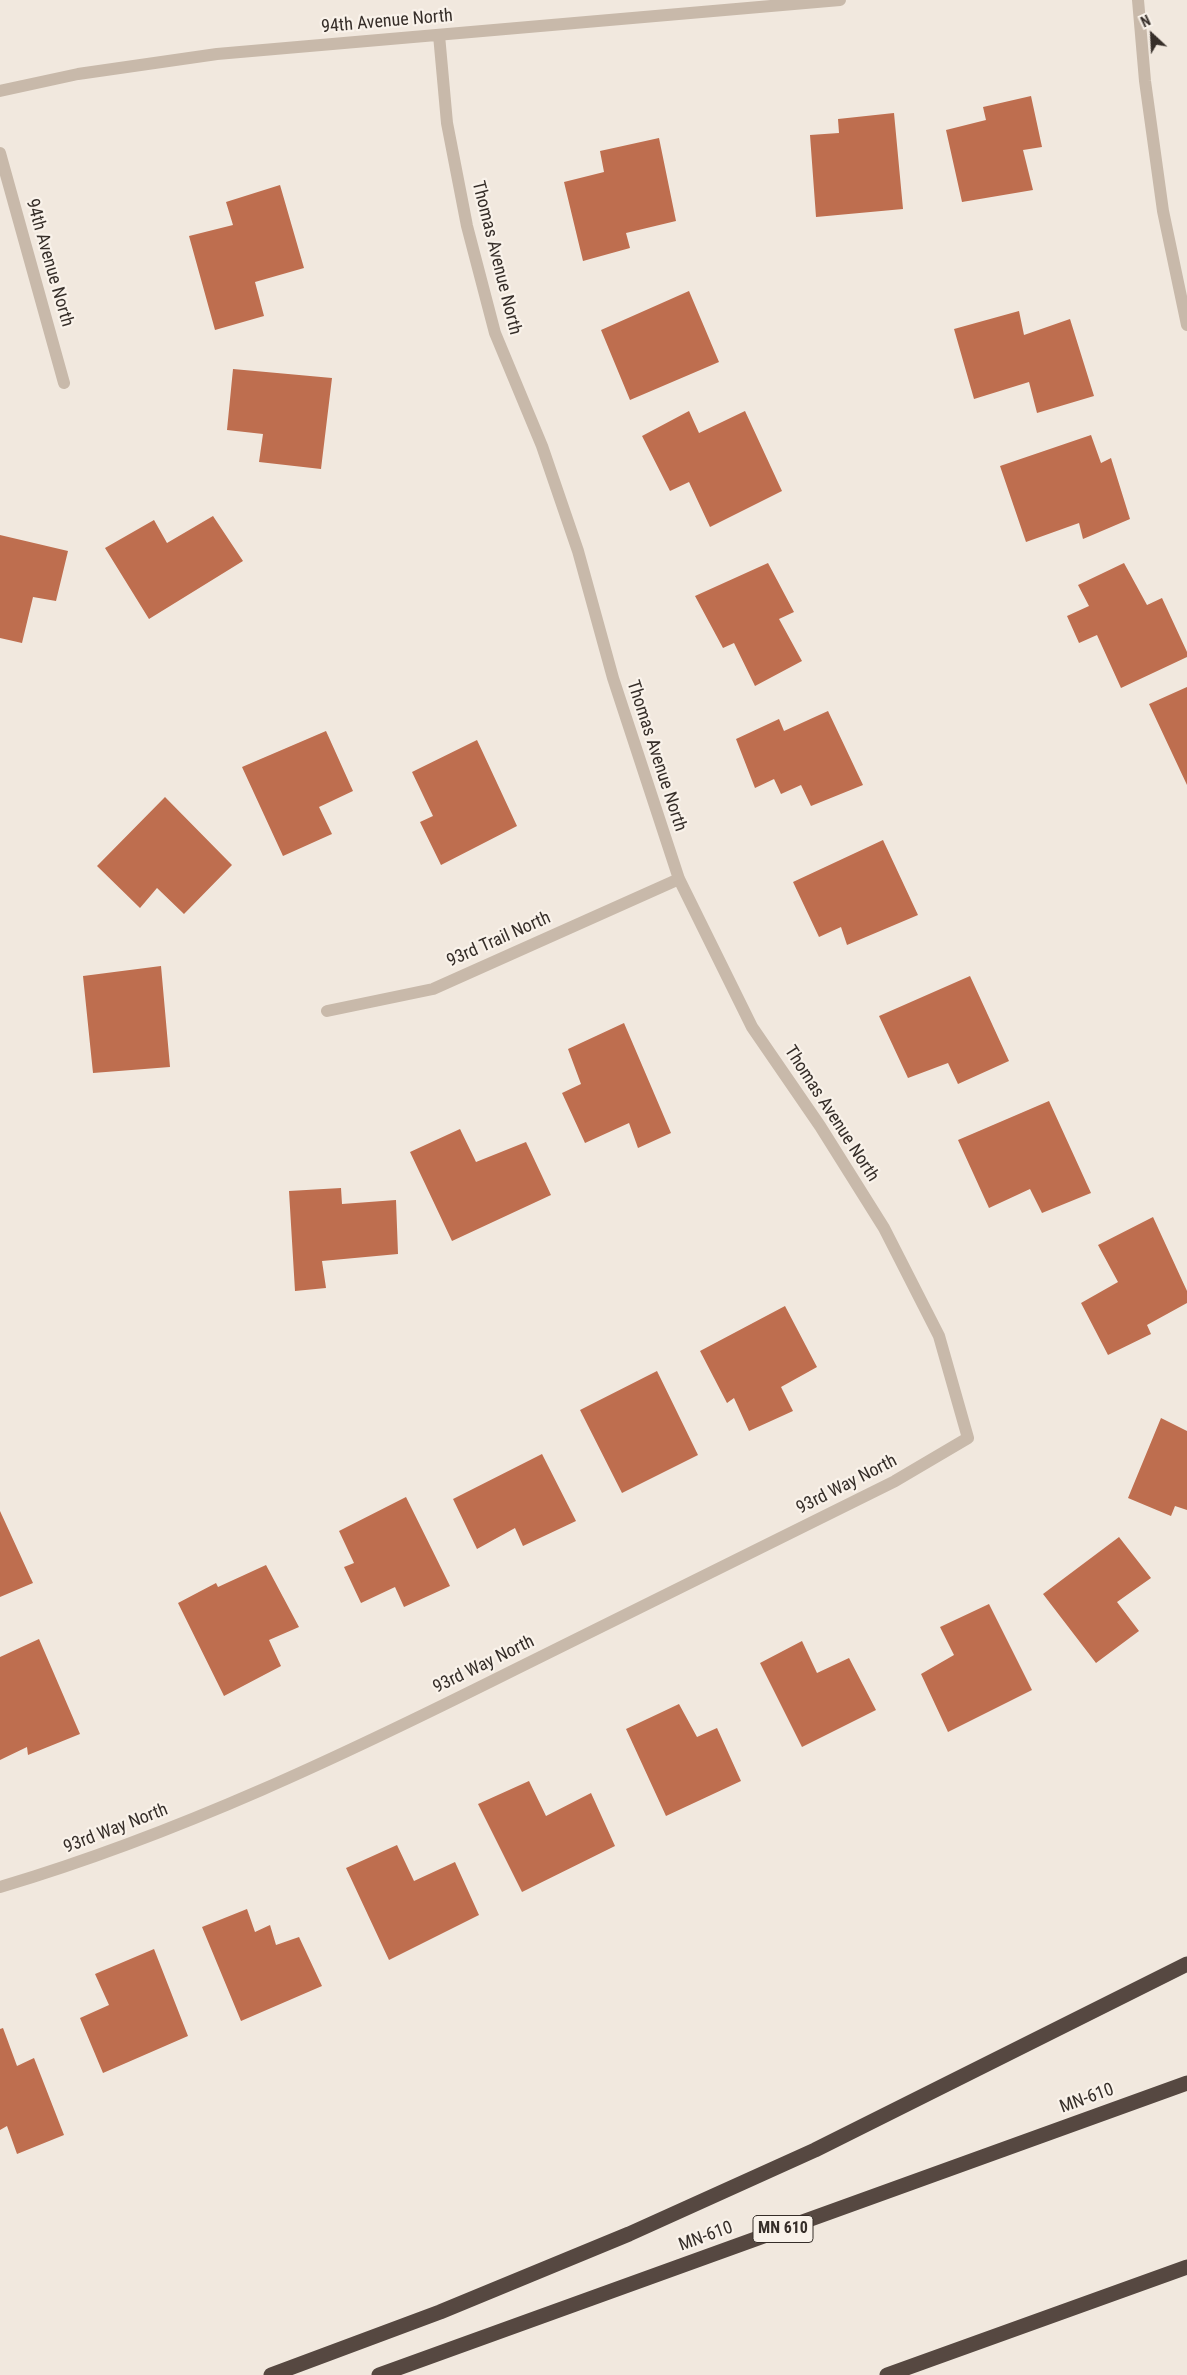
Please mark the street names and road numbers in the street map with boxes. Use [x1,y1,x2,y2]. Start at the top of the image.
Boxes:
street label: 94th Avenue North [320,5,454,39]
street label: Thomas Avenue North [466,179,526,337]
street label: 94th Avenue North [20,197,78,329]
street label: Thomas Avenue North [621,678,691,834]
street label: 93rd Trail North [444,908,554,972]
street label: Thomas Avenue North [779,1042,883,1186]
street label: 93rd Way North [793,1450,901,1520]
street label: 93rd Way North [430,1631,538,1699]
street label: 93rd Way North [61,1799,171,1859]
street label: MN-610 [1057,2079,1117,2119]
road number: MN 610 [753,2216,813,2242]
street label: MN-610 [676,2217,736,2257]

